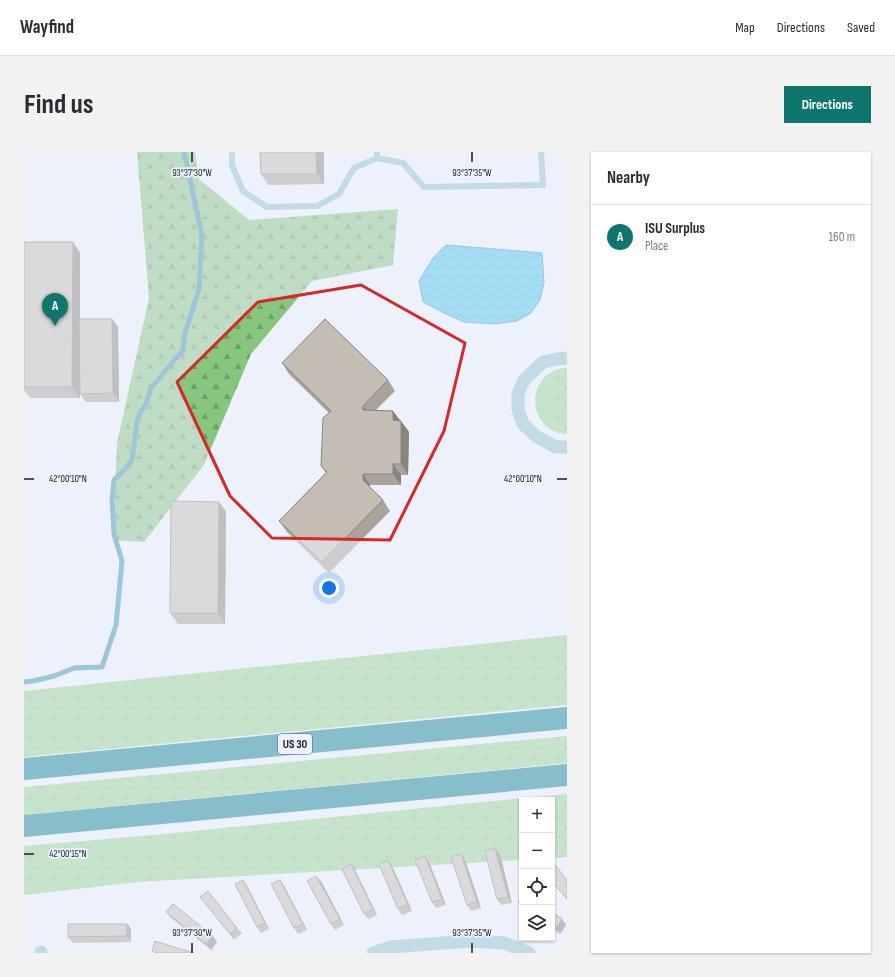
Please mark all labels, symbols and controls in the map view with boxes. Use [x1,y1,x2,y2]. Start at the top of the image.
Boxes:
text: Wayfind [20,16,74,39]
text: Map [735,19,755,36]
text: Directions [777,19,825,36]
text: Saved [847,19,875,36]
button: Directions [784,86,871,123]
text: Find us [24,88,93,121]
text: 93°37'30"W [172,167,212,179]
text: 93°37'35"W [452,167,492,179]
text: Nearby [607,168,650,188]
text: ISU Surplus [645,219,705,238]
text: A [617,229,623,245]
text: 160 m [829,229,855,245]
text: Place [645,238,668,254]
pin: A [42,293,68,326]
text: 42°00'10"N [49,473,87,485]
text: 42°00'10"N [504,473,542,485]
your location [319,578,339,598]
road number: US 30 [278,734,312,754]
map controls [519,797,555,941]
button: + [519,797,555,833]
button: − [519,833,555,869]
text: 42°00'15"N [49,848,87,860]
button: locate [519,869,555,905]
button: layers [519,905,555,941]
text: 93°37'30"W [172,927,212,939]
text: 93°37'35"W [452,927,492,939]

